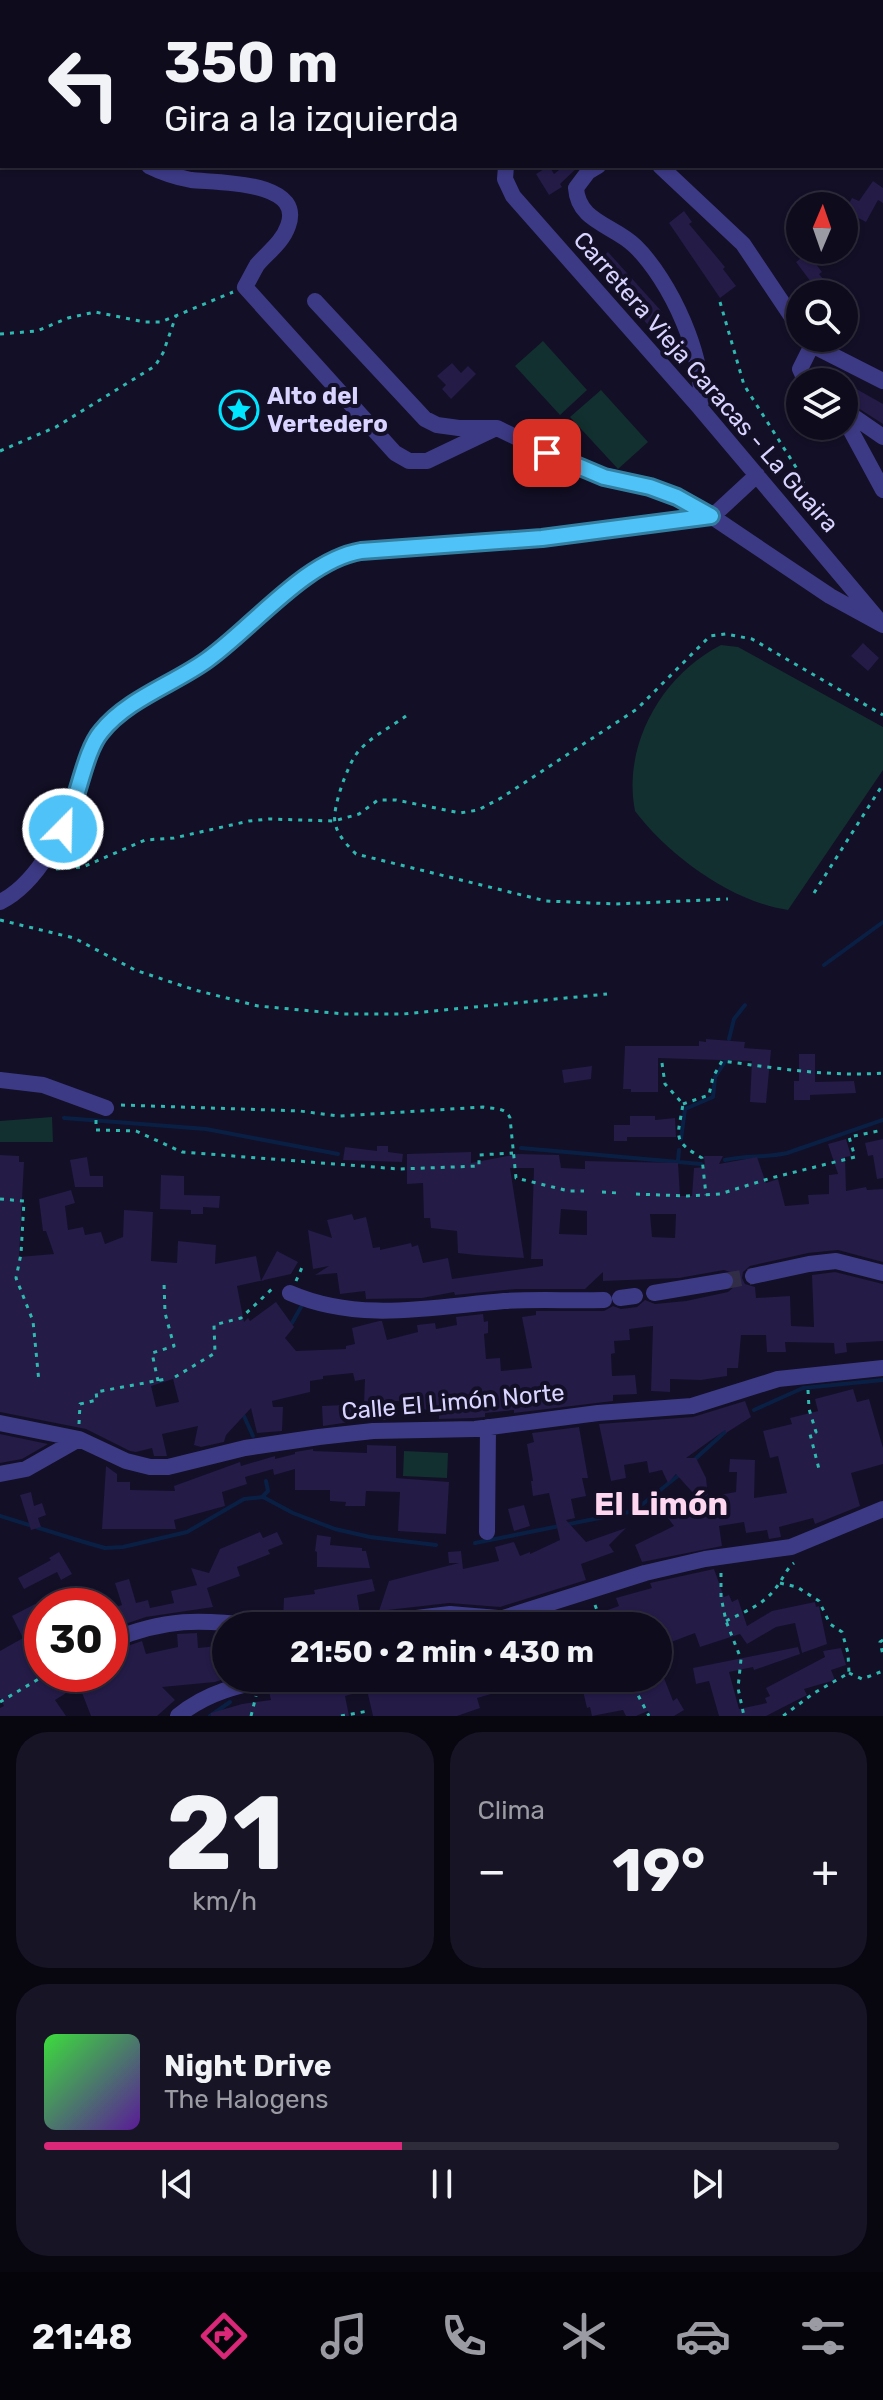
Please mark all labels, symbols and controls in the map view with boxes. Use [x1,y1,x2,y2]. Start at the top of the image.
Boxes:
text: 350 m [164,30,338,96]
icon: left [32,32,136,136]
text: Gira a la izquierda [164,97,459,140]
north arrow [786,192,858,264]
map controls [786,192,858,440]
street label: Carretera Vieja Caracas - La Guaira [568,226,844,538]
button: search [786,280,858,352]
button: layers [786,368,858,440]
place label: Alto del Vertedero [267,382,388,438]
place icon: Alto del Vertedero [218,389,260,431]
pin [513,419,581,487]
icon: arrive [525,431,569,475]
position arrow [21,787,105,871]
street label: Calle El Limón Norte [340,1378,566,1426]
district label: El Limón [594,1485,728,1523]
speed limit sign: 30 [24,1588,128,1692]
text: 21:50 · 2 min · 430 m [290,1634,594,1670]
text: 21 [165,1772,284,1895]
text: Clima [478,1795,545,1826]
text: 19° [612,1835,705,1906]
text: − [478,1845,506,1897]
text: + [812,1845,839,1897]
text: km/h [192,1886,257,1917]
text: Night Drive [164,2048,332,2084]
text: The Halogens [164,2084,329,2115]
icon: previous [155,2162,199,2206]
icon: pause [420,2162,464,2206]
icon: next [685,2162,729,2206]
icon: directions [196,2308,252,2364]
icon: music [316,2308,372,2364]
icon: phone [436,2308,492,2364]
icon: climate [556,2308,612,2364]
icon: car [675,2308,731,2364]
icon: filters [795,2308,851,2364]
text: 21:48 [32,2315,133,2358]

